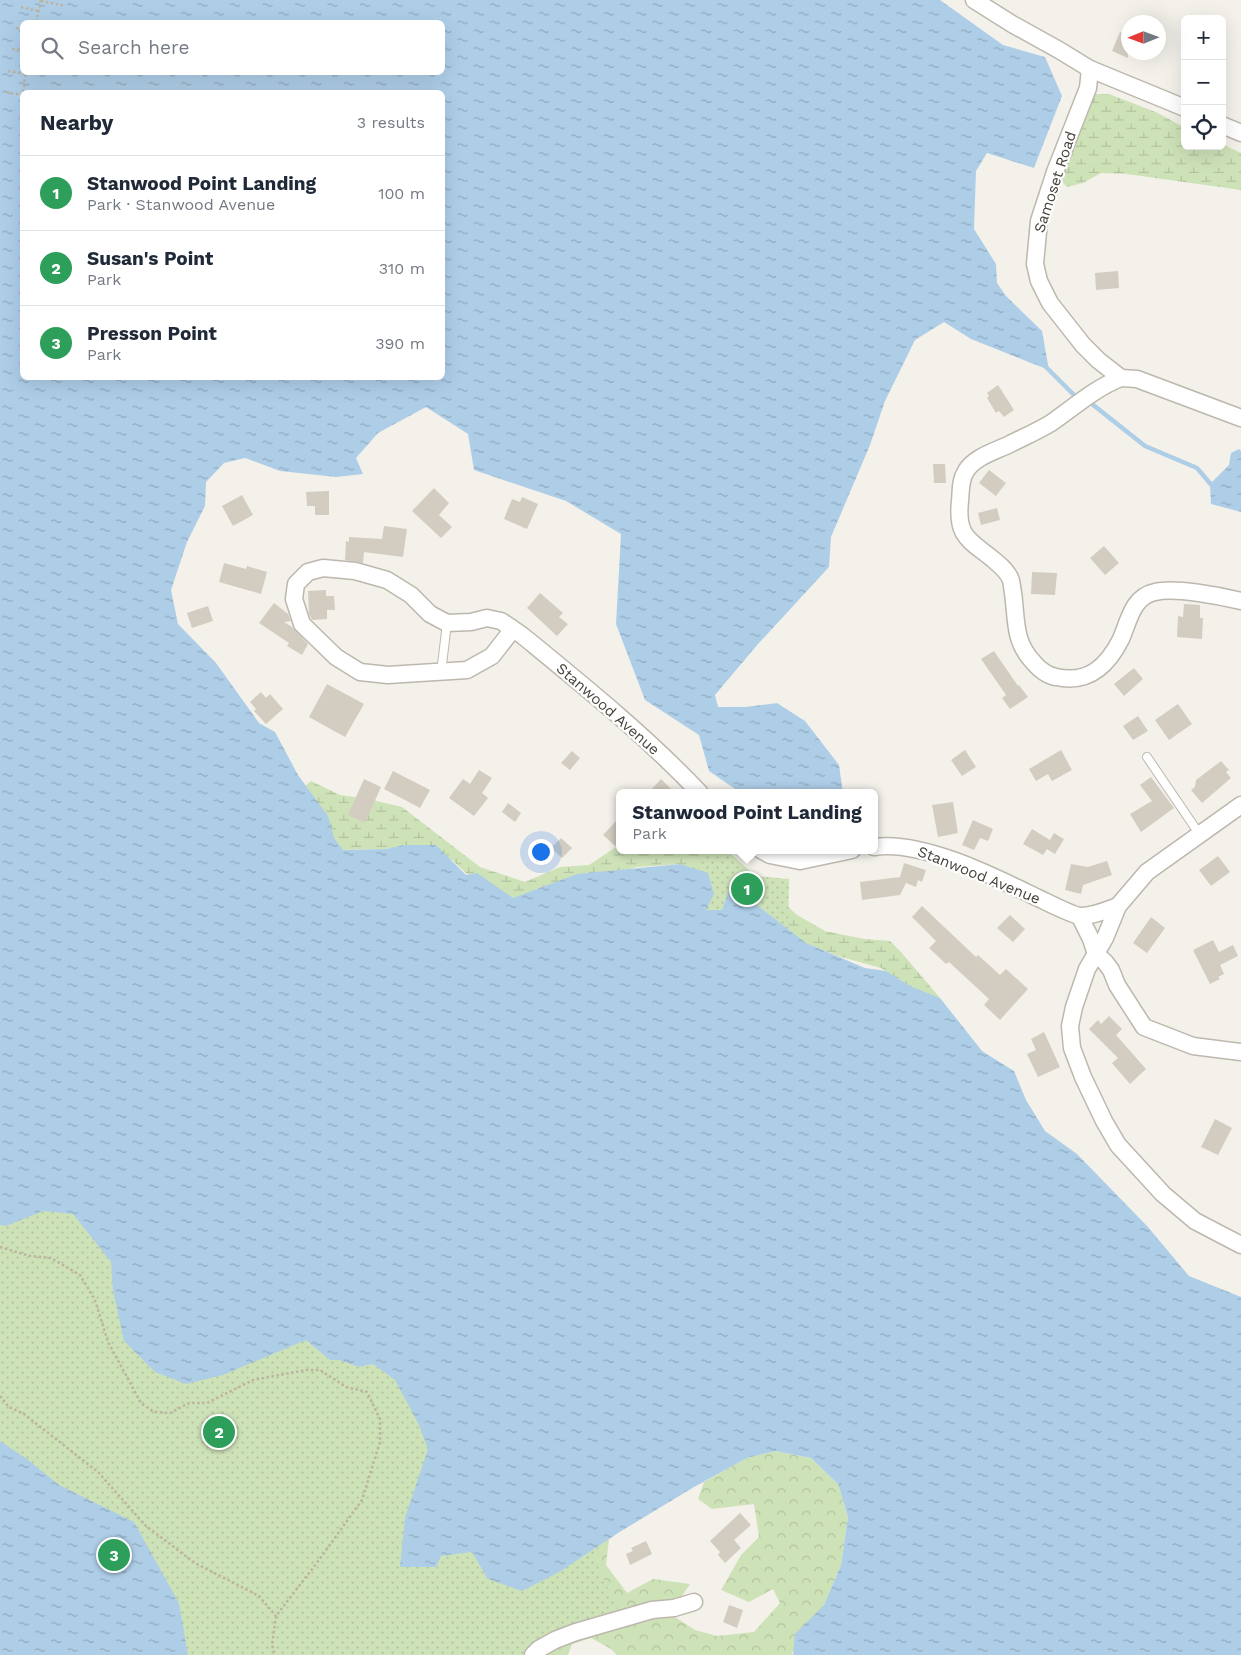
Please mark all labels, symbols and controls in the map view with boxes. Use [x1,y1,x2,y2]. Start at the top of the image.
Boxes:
north arrow [1121,15,1166,60]
map controls [1181,15,1226,150]
button: + [1181,15,1226,60]
search box [20,20,445,75]
icon: search [38,34,66,62]
text: Search here [78,36,189,59]
button: − [1181,60,1226,105]
button: locate [1181,105,1226,150]
text: Nearby [40,110,113,135]
text: 3 results [357,113,425,132]
street label: Samoset Road [1030,129,1080,235]
text: Stanwood Point Landing [87,172,316,195]
text: 1 [53,184,59,203]
text: 100 m [378,184,425,203]
text: Park · Stanwood Avenue [87,195,275,214]
text: Susan's Point [87,247,213,270]
text: 2 [51,259,61,278]
text: 310 m [379,259,425,278]
text: Park [87,270,121,289]
text: Presson Point [87,322,217,345]
text: 3 [51,334,61,353]
text: 390 m [375,334,425,353]
text: Park [87,345,121,364]
street label: Stanwood Avenue [553,659,663,759]
popup [616,789,878,854]
text: Stanwood Point Landing [632,801,862,824]
text: Park [632,824,667,843]
your location [528,839,554,865]
street label: Stanwood Avenue [915,842,1043,908]
pin: 1 [731,870,763,908]
pin: 2 [203,1413,235,1451]
pin: 3 [98,1536,130,1574]

